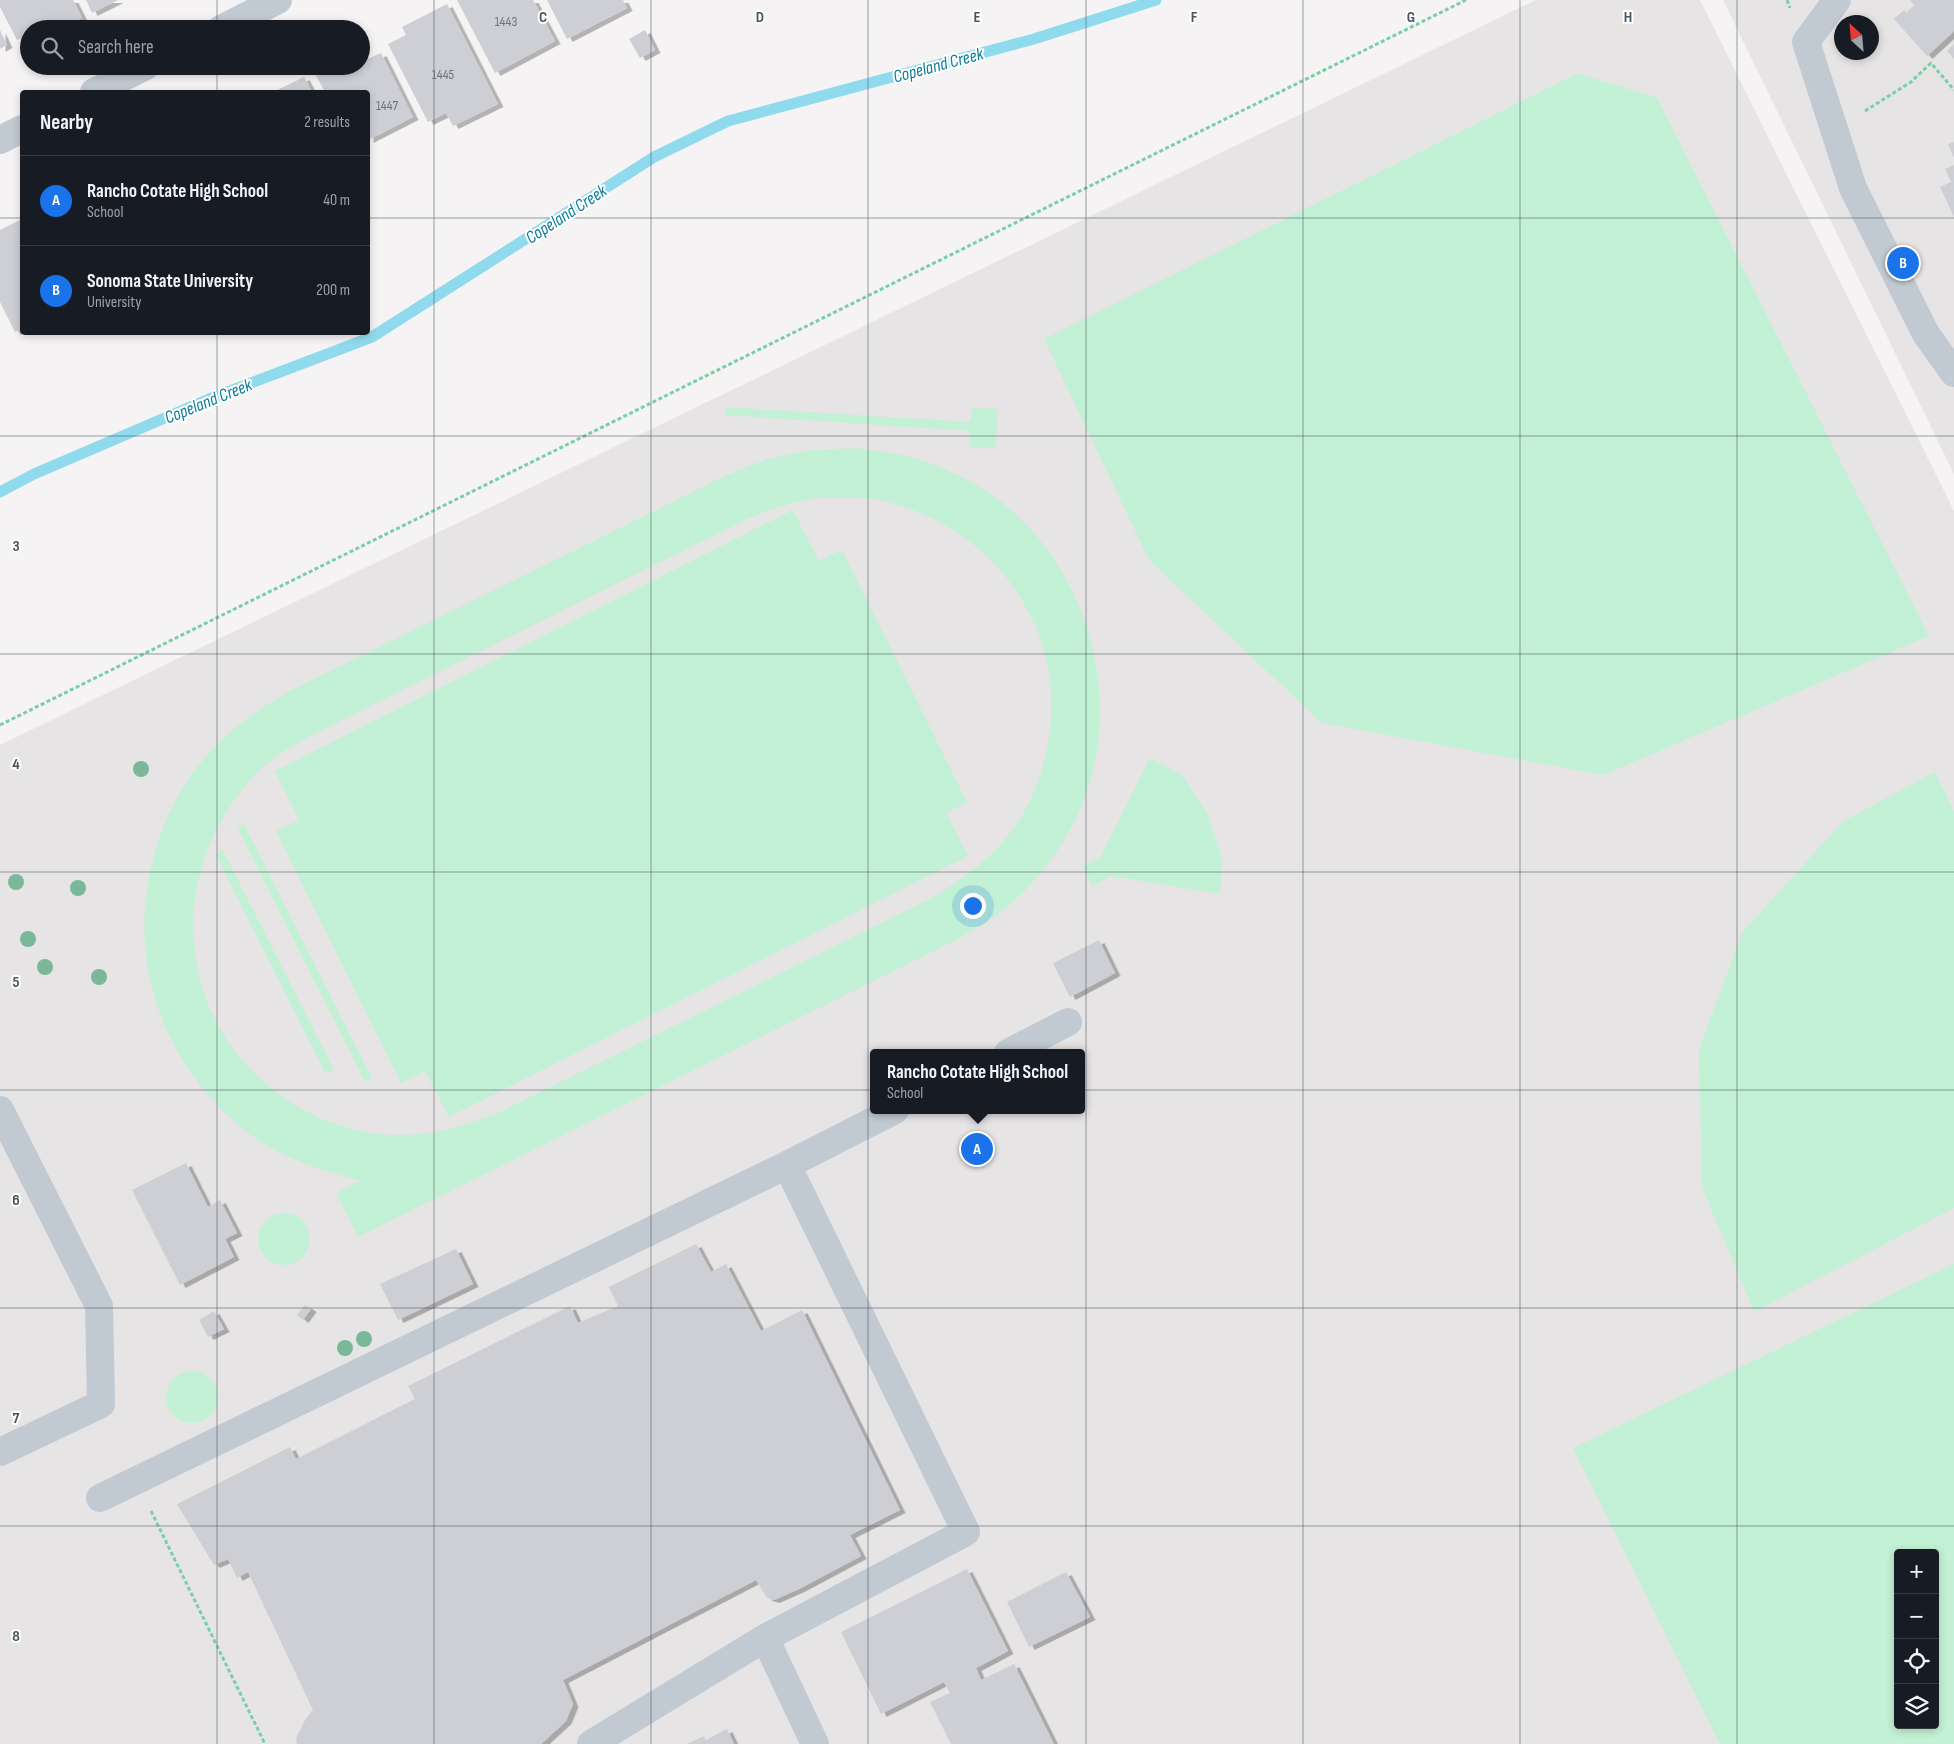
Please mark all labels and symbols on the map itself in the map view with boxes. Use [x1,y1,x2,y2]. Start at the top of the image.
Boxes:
text: C [539,8,547,27]
text: D [756,8,764,27]
text: E [974,8,981,27]
text: F [1191,8,1198,27]
text: G [1407,8,1415,27]
text: H [1624,8,1632,27]
house number: 1443 [495,13,517,30]
north arrow [1834,15,1879,60]
water label: Copeland Creek [891,43,987,88]
house number: 1445 [432,66,455,83]
house number: 1447 [376,97,398,114]
water label: Copeland Creek [522,180,612,248]
pin: B [1887,244,1919,282]
water label: Copeland Creek [161,374,256,428]
text: 3 [12,537,20,556]
text: 4 [12,755,20,774]
your location [960,893,986,919]
text: 5 [12,973,20,992]
pin: A [961,1130,993,1168]
text: 6 [12,1191,20,1210]
text: 7 [13,1409,20,1428]
text: 8 [12,1627,20,1646]

